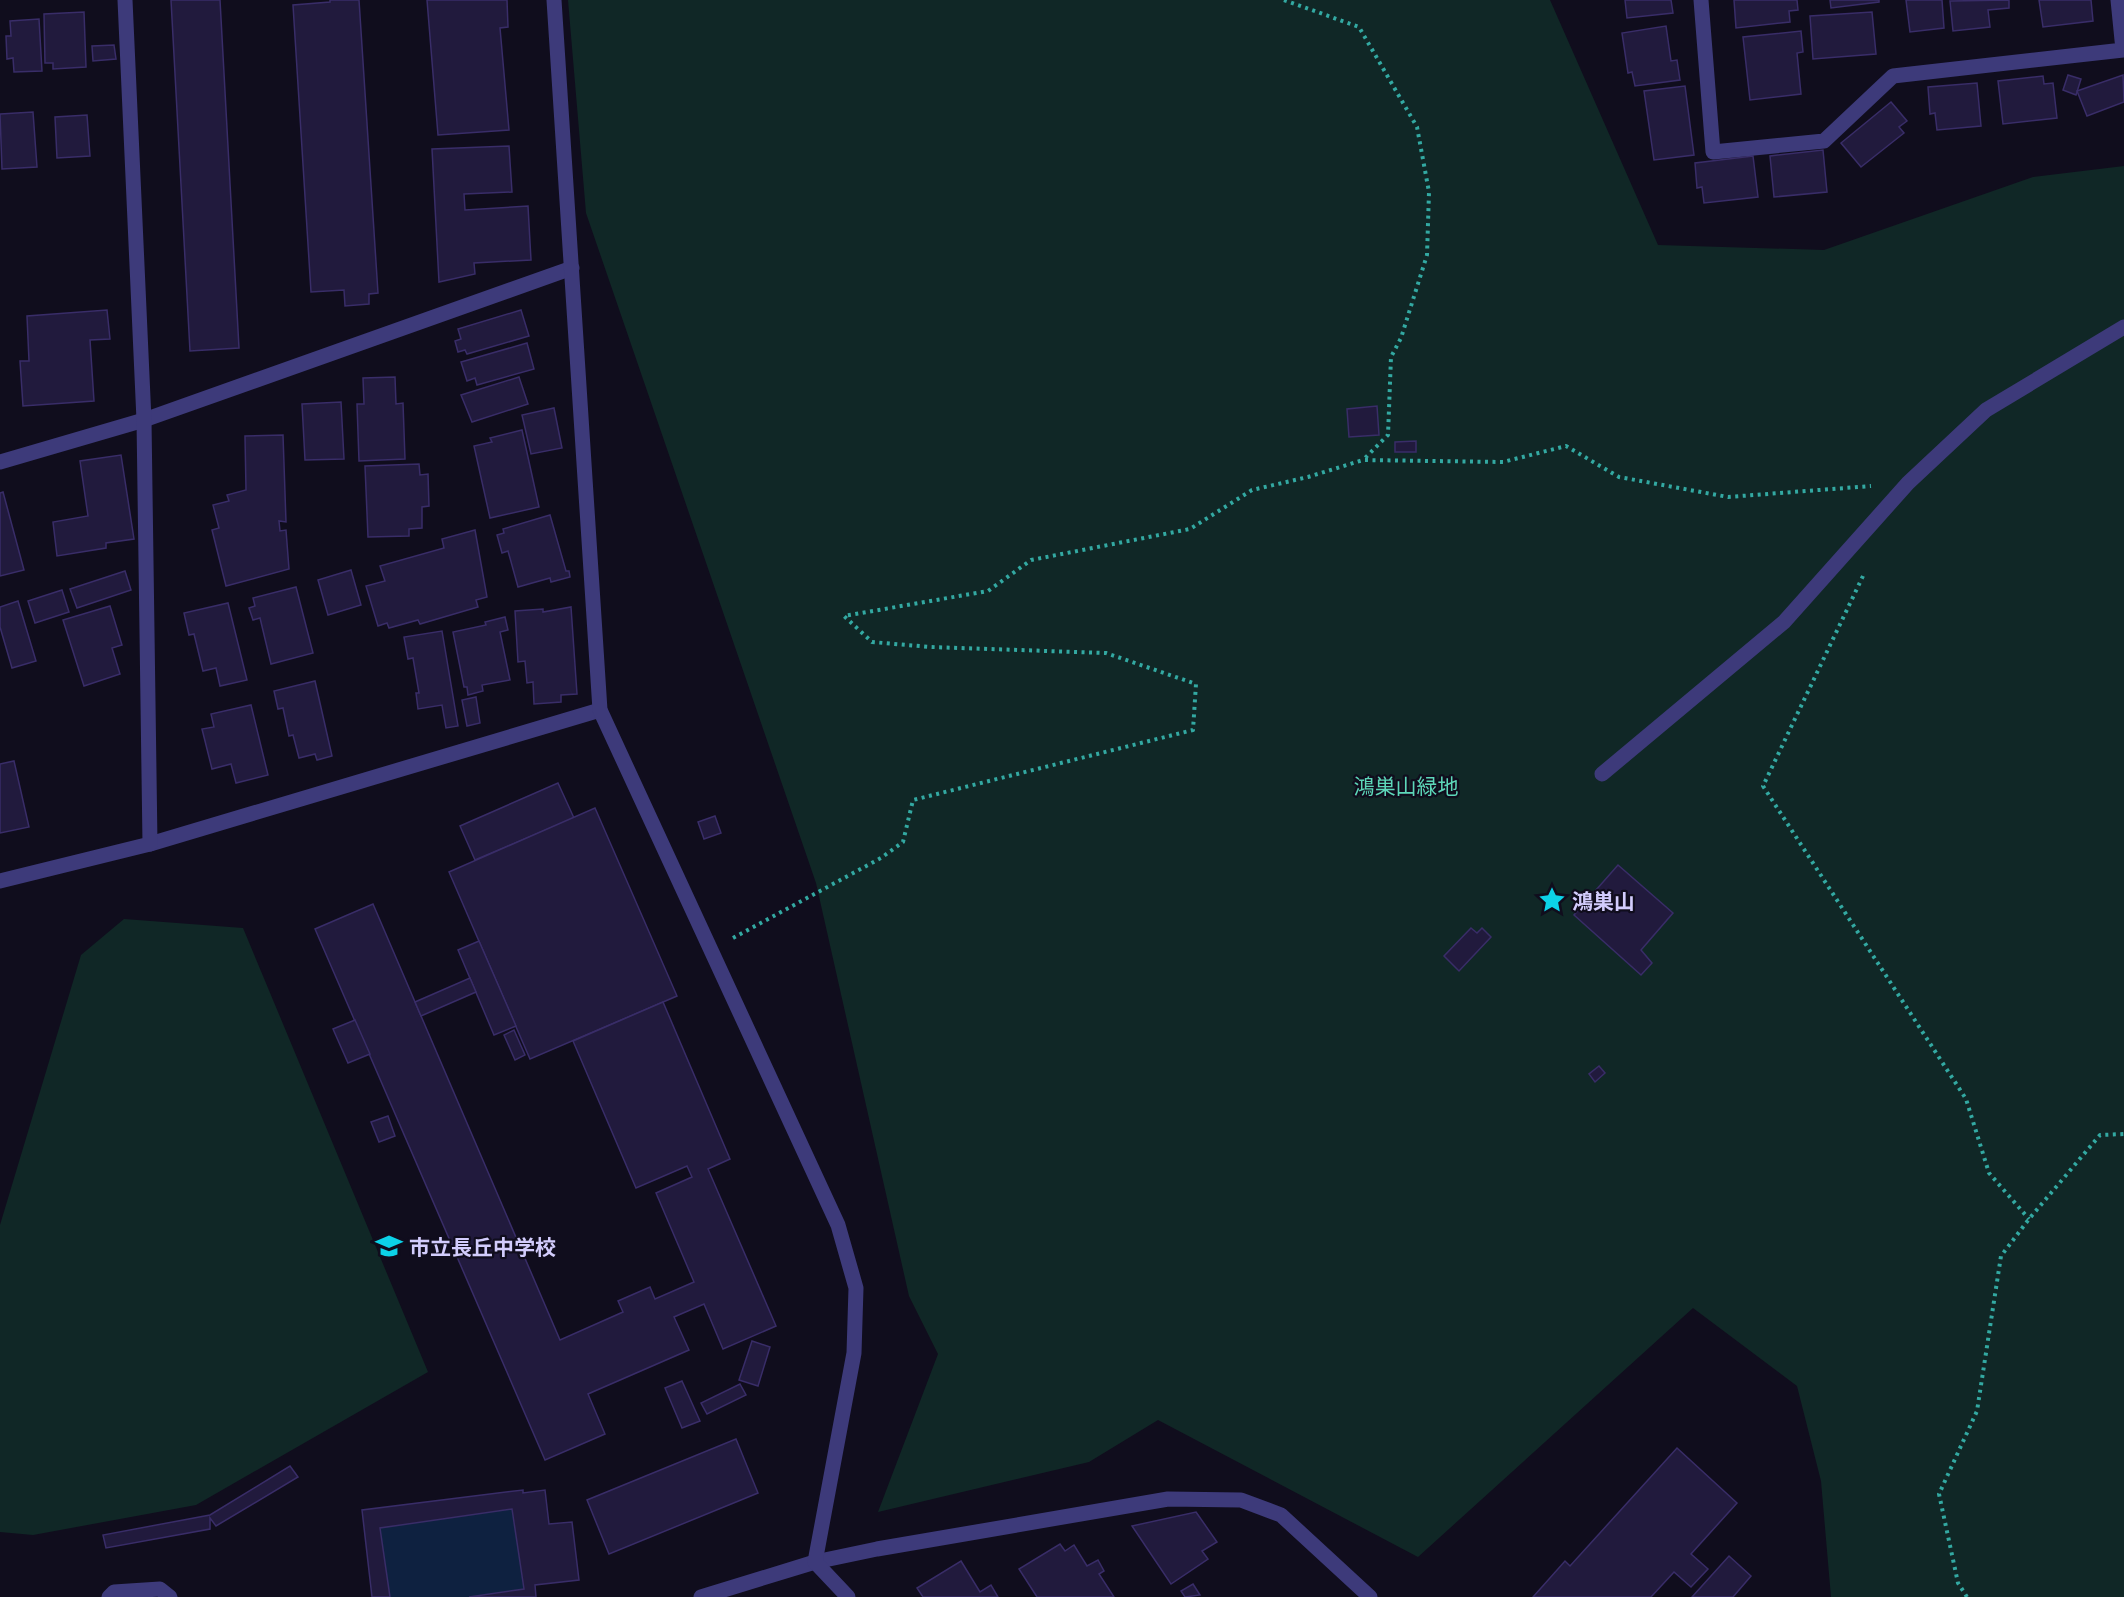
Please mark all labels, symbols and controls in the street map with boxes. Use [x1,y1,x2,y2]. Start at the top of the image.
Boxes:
park label: 鴻巣山緑地 [1354,773,1459,798]
place icon: 鴻巣山 [1537,885,1567,915]
place label: 鴻巣山 [1572,888,1635,913]
school or university icon: 市立長丘中学校 [374,1231,404,1261]
place label: 市立長丘中学校 [409,1234,556,1259]

